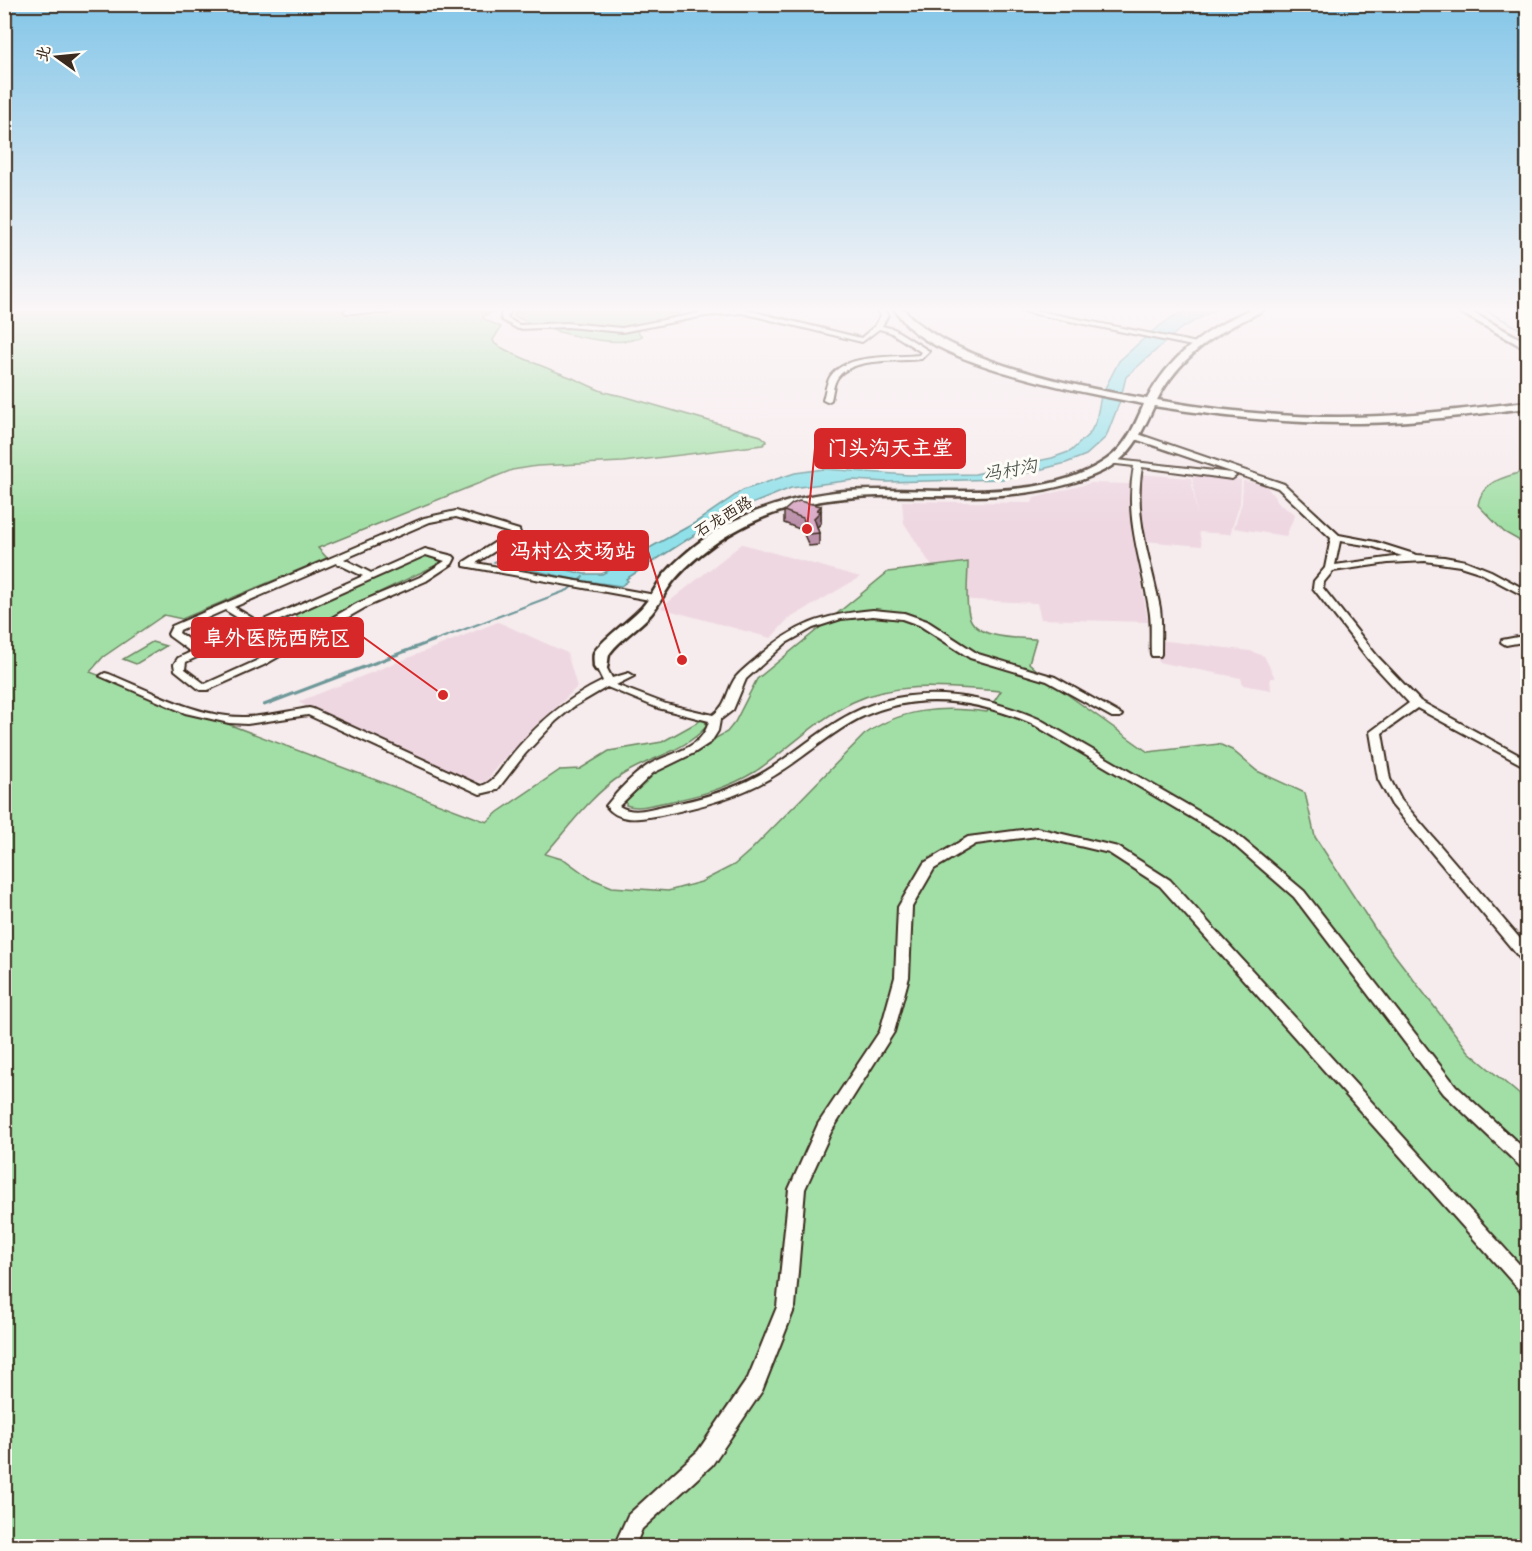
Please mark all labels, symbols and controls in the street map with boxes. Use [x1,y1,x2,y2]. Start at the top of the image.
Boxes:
north arrow [27,27,87,87]
text: 北 [27,42,59,65]
callout: 门头沟天主堂 [815,429,965,468]
text: 门头沟天主堂 [827,429,953,467]
water label: 冯村沟 [981,449,1041,490]
street label: 石龙西路 [688,488,758,545]
callout: 冯村公交场站 [498,531,648,570]
text: 冯村公交场站 [510,532,636,570]
callout: 阜外医院西院区 [192,618,363,657]
text: 阜外医院西院区 [204,619,351,657]

